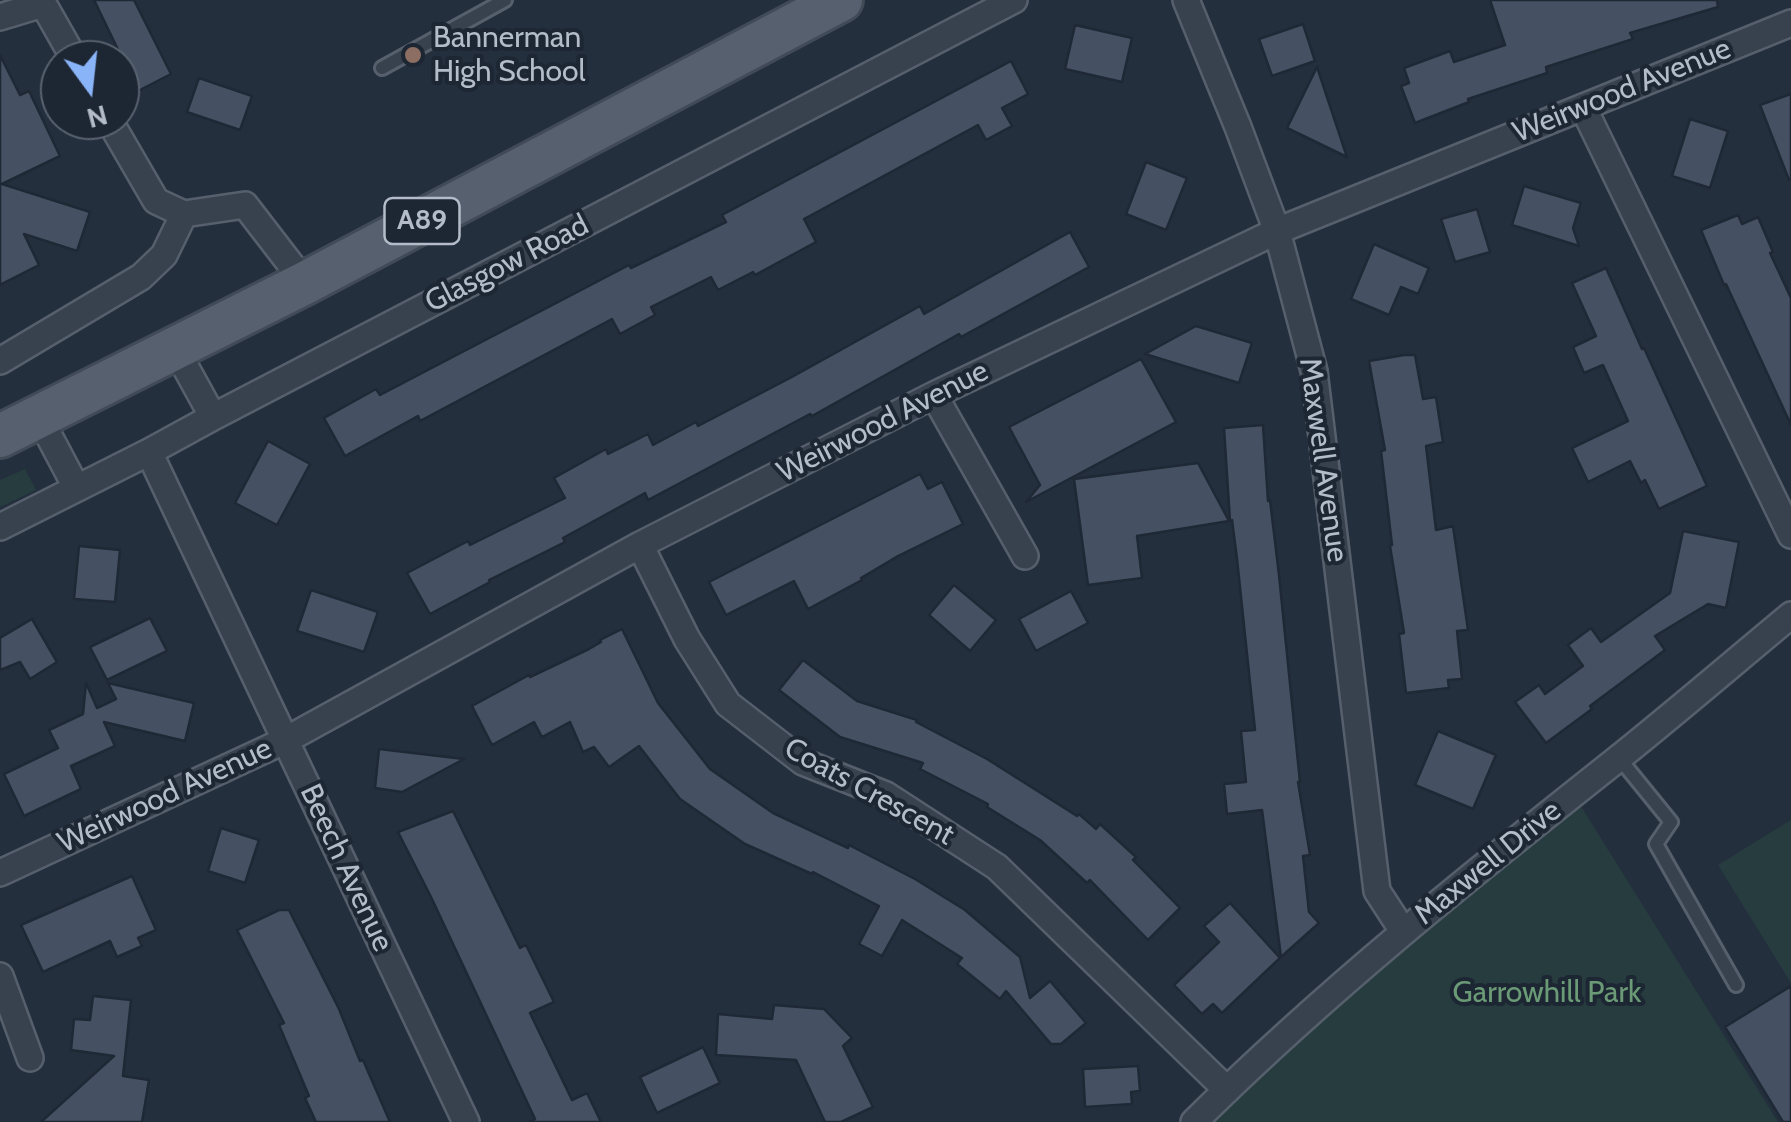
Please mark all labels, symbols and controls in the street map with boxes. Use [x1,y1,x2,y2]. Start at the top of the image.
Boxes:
place label: Bannerman High School [433,20,586,90]
street label: Weirwood Avenue [1508,31,1736,151]
north arrow [40,40,140,140]
marker: Bannerman High School [402,44,424,66]
text: N [83,98,111,136]
road number: A89 [384,198,460,244]
street label: Glasgow Road [419,207,595,321]
street label: Weirwood Avenue [772,353,994,491]
street label: Maxwell Avenue [1291,356,1355,564]
street label: Weirwood Avenue [52,731,278,861]
street label: Coats Crescent [778,731,960,853]
street label: Beech Avenue [292,779,400,957]
street label: Maxwell Drive [1408,793,1568,933]
park label: Garrowhill Park [1453,975,1641,1011]

